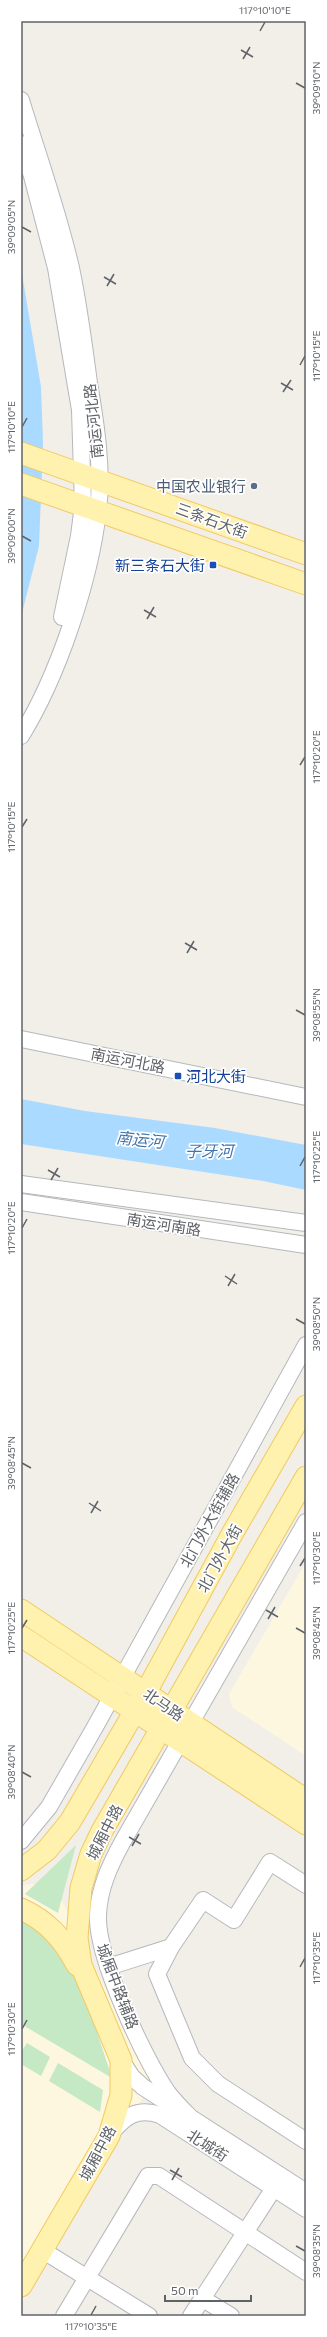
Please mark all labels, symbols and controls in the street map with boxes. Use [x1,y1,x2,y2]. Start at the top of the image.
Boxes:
text: 117°10'10"E [239,4,291,16]
text: 39°09'10"N [310,61,322,115]
text: 39°09'05"N [5,200,17,254]
text: 117°10'15"E [310,330,322,382]
street label: 南运河北路 [80,383,106,459]
text: 117°10'10"E [5,401,17,453]
place label: 中国农业银行 [156,477,246,495]
marker: 中国农业银行 [249,481,259,491]
street label: 三条石大街 [174,499,250,541]
text: 39°09'00"N [5,508,17,564]
place label: 新三条石大街 [115,556,205,574]
marker: 新三条石大街 [208,560,218,570]
text: 117°10'20"E [310,730,322,784]
text: 117°10'15"E [5,801,17,853]
text: 39°08'55"N [310,988,322,1042]
street label: 南运河北路 [89,1044,167,1076]
place label: 河北大街 [186,1067,246,1085]
marker: 河北大街 [173,1071,183,1081]
water label: 南运河 [115,1127,168,1151]
text: 117°10'25"E [310,1131,322,1183]
water label: 子牙河 [185,1141,236,1160]
text: 117°10'20"E [5,1201,17,1255]
street label: 南运河南路 [126,1209,202,1239]
text: 39°08'50"N [310,1297,322,1351]
text: 39°08'45"N [5,1436,17,1490]
street label: 北门外大街辅路 [176,1470,242,1570]
street label: 北门外大街 [193,1521,245,1595]
text: 117°10'30"E [310,1531,322,1585]
text: 117°10'25"E [5,1602,17,1654]
text: 39°08'45"N [310,1606,322,1660]
street label: 北马路 [140,1684,188,1724]
text: 39°08'40"N [5,1745,17,1799]
street label: 城厢中路 [82,1801,126,1863]
text: 117°10'35"E [310,1932,322,1984]
street label: 城厢中路辅路 [93,1941,143,2031]
text: 117°10'30"E [5,2002,17,2056]
street label: 城厢中路 [75,2122,119,2184]
street label: 北城街 [184,2125,232,2165]
text: 39°08'35"N [310,2224,322,2278]
scale bar [165,2277,251,2303]
text: 50 m [171,2283,199,2297]
text: 117°10'35"E [65,2320,117,2332]

